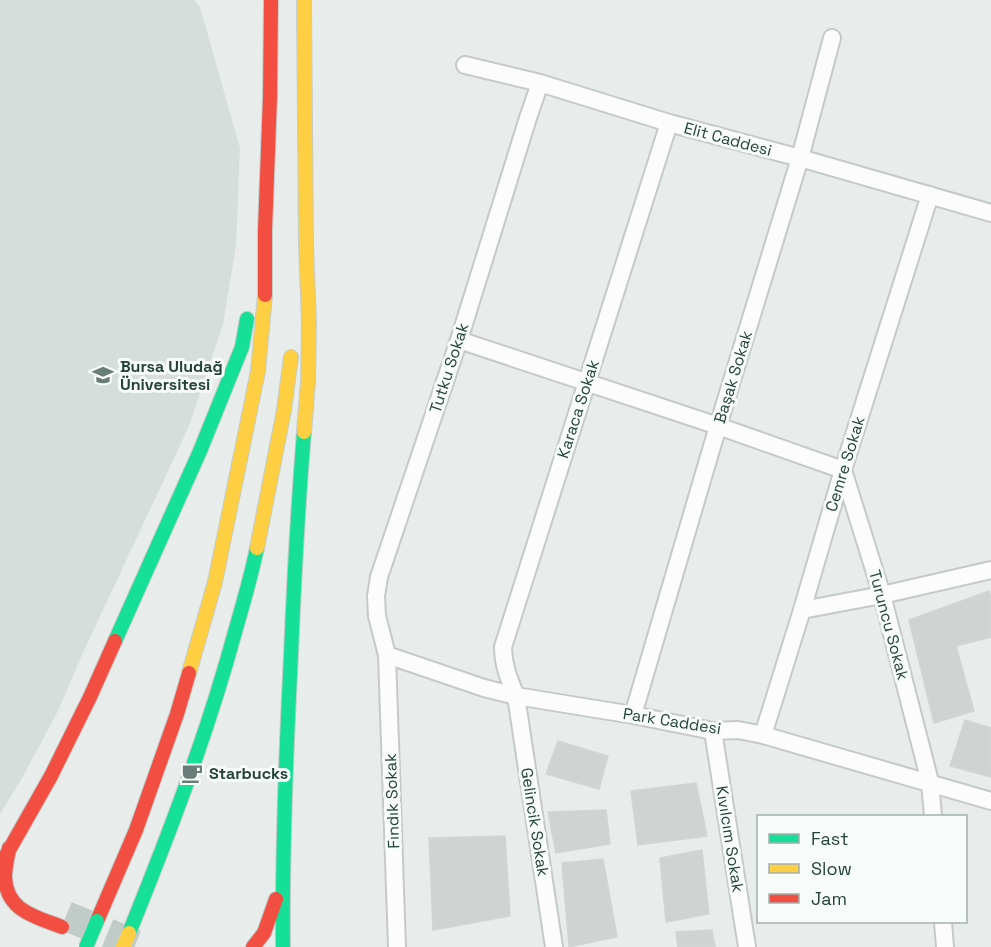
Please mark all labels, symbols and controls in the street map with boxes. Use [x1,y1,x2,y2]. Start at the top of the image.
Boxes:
street label: Elit Caddesi [682,117,774,161]
street label: Tutku Sokak [425,320,474,416]
street label: Başak Sokak [709,328,757,426]
place label: Bursa Uludağ Üniversitesi [120,356,223,395]
street label: Karaca Sokak [552,357,604,461]
school or university icon: Bursa Uludağ Üniversitesi [91,363,115,387]
street label: Cemre Sokak [821,413,870,514]
street label: Turuncu Sokak [864,568,914,683]
street label: Park Caddesi [621,703,723,739]
street label: Fındık Sokak [380,753,404,849]
cafe icon: Starbucks [180,761,204,785]
place label: Starbucks [209,763,288,784]
street label: Gelincik Sokak [516,766,554,878]
street label: Kıvılcım Sokak [711,784,749,894]
legend [757,815,967,923]
text: Fast [811,827,848,850]
text: Slow [811,857,852,880]
text: Jam [811,887,847,910]

